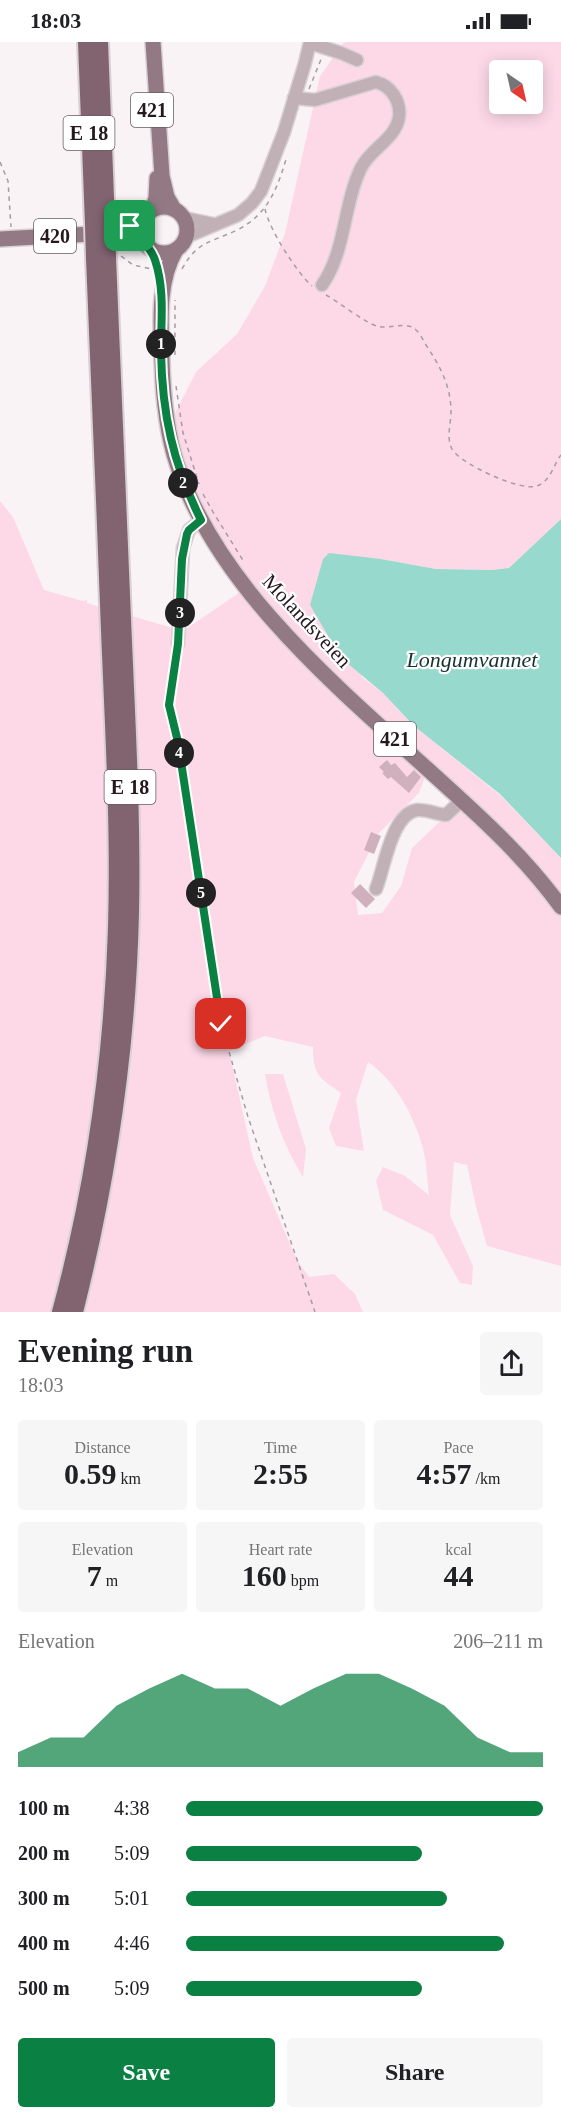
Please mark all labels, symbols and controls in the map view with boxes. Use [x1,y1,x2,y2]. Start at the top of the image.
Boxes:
text: 18:03 [30,8,81,33]
north arrow [489,60,543,114]
map controls [489,60,543,114]
road number: 421 [131,93,173,127]
road number: E 18 [64,116,115,150]
pin [104,200,155,251]
icon: arrive [113,209,146,242]
road number: 420 [34,219,76,253]
pin: 1 [146,329,176,359]
text: 1 [157,335,165,352]
pin: 2 [168,468,198,498]
text: 2 [179,474,187,491]
street label: Molandsveien [258,569,357,673]
pin: 3 [165,598,195,628]
text: 3 [176,604,184,621]
water label: Longumvannet [406,647,538,672]
road number: 421 [374,722,416,756]
pin: 4 [164,738,194,768]
text: 4 [175,744,183,761]
road number: E 18 [104,770,156,804]
pin: 5 [186,878,216,908]
text: 5 [197,884,205,901]
pin [195,998,246,1049]
icon: check [204,1007,237,1040]
button: share [480,1332,543,1395]
text: Evening run [18,1333,193,1369]
text: 18:03 [18,1374,64,1396]
text: Distance [75,1439,130,1456]
text: Time [264,1439,297,1456]
text: Pace [443,1439,474,1456]
text: 0.59 [64,1457,117,1490]
text: 2:55 [253,1457,308,1490]
text: 4:57 [417,1457,472,1490]
text: km [117,1470,141,1487]
text: /km [472,1470,500,1487]
text: Elevation [72,1541,133,1558]
text: Heart rate [249,1541,312,1558]
text: kcal [445,1541,472,1558]
text: 7 [87,1559,102,1592]
text: 160 [242,1559,287,1592]
text: 44 [444,1559,474,1592]
text: m [102,1572,118,1589]
text: bpm [287,1572,319,1589]
text: Elevation [18,1630,95,1652]
text: 206–211 m [453,1630,543,1652]
text: 100 m [18,1797,70,1819]
text: 4:38 [114,1797,150,1819]
text: 200 m [18,1842,70,1864]
text: 5:09 [114,1842,150,1864]
text: 300 m [18,1887,70,1909]
text: 5:01 [114,1887,150,1909]
text: 400 m [18,1932,70,1954]
text: 4:46 [114,1932,150,1954]
text: 500 m [18,1977,70,1999]
text: 5:09 [114,1977,150,1999]
button: Save [18,2038,275,2107]
button: Share [287,2038,543,2107]

